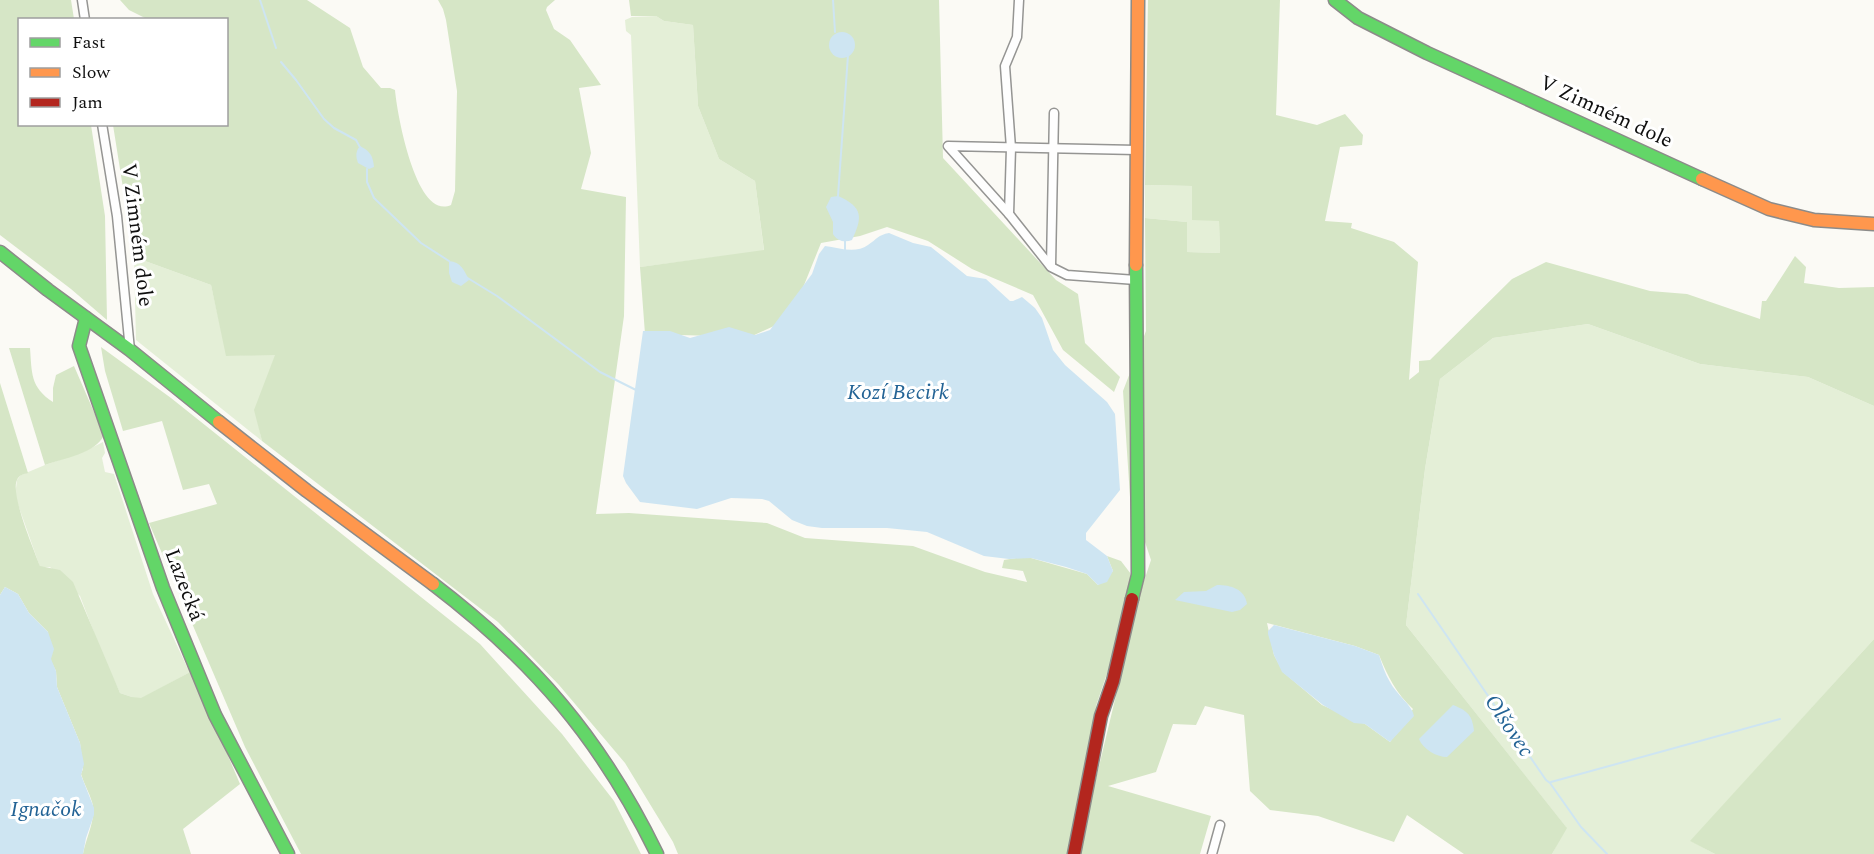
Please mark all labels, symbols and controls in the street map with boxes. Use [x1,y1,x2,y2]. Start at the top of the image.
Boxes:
legend [18,18,228,126]
text: Fast [72,29,105,56]
text: Slow [72,59,111,86]
street label: V Zimném dole [1534,67,1678,157]
text: Jam [72,89,103,116]
street label: V Zimném dole [112,162,162,308]
water label: Kozí Becirk [847,376,949,409]
street label: Lazecká [156,544,213,626]
water label: Olšovec [1476,688,1542,764]
water label: Ignačok [11,793,82,826]

